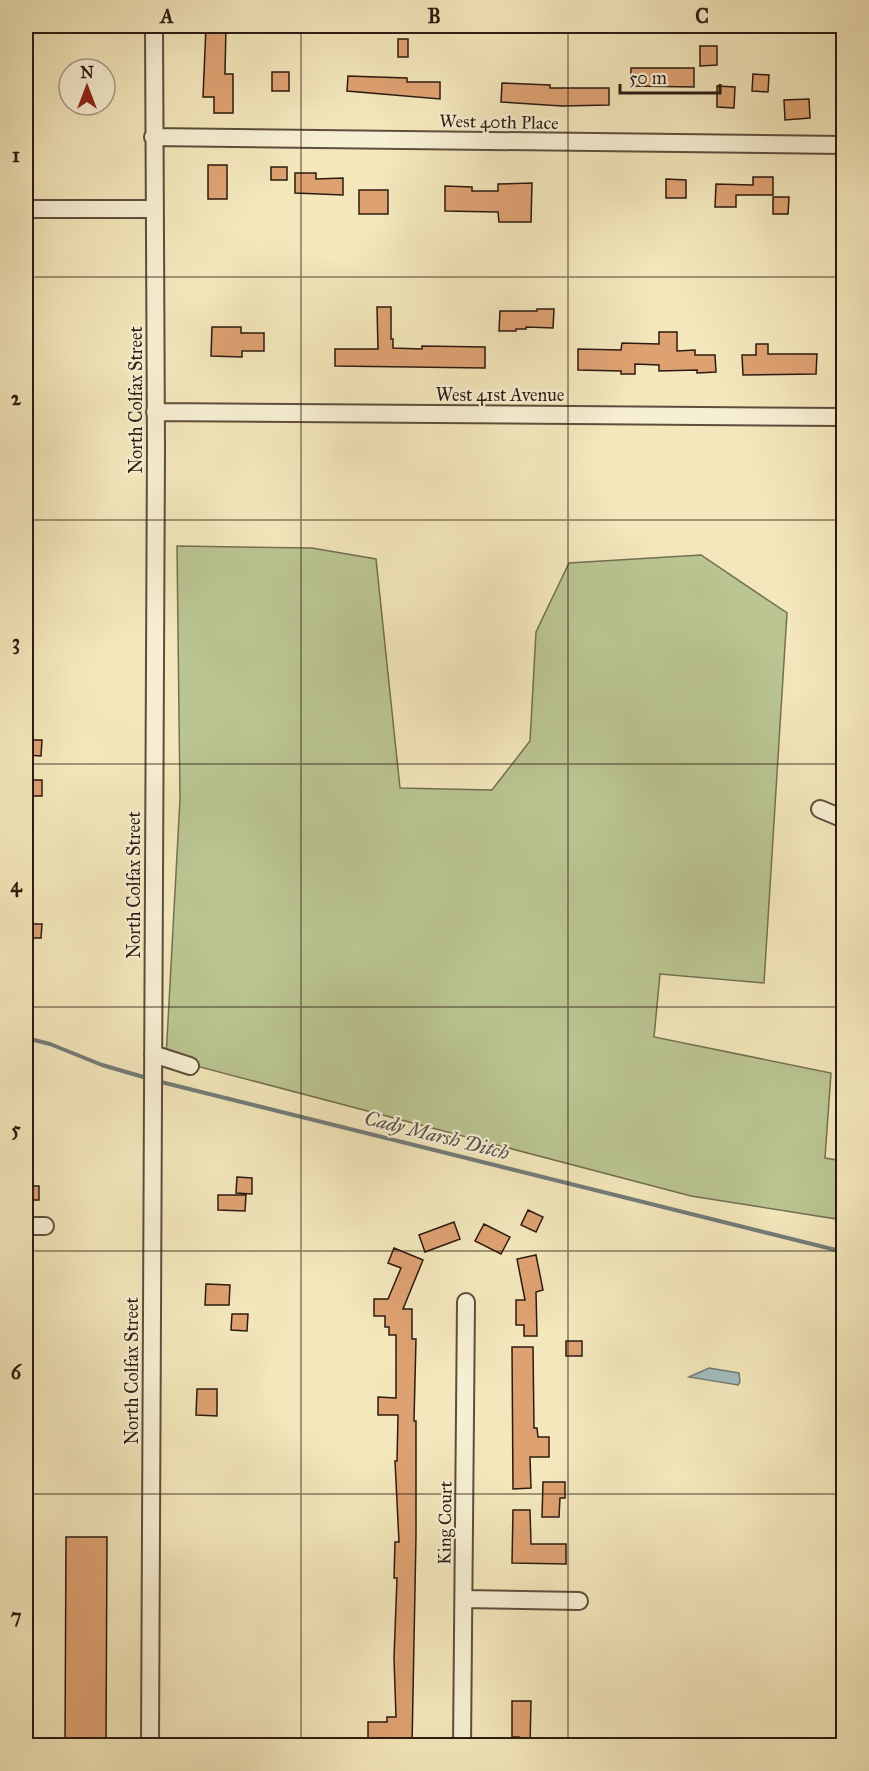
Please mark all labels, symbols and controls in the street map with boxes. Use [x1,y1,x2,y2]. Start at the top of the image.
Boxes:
text: A [158,4,174,28]
text: B [427,4,441,28]
text: C [695,4,709,28]
north arrow [57,57,117,117]
scale bar [620,57,720,95]
text: N [80,63,94,82]
text: 50 m [629,67,667,89]
street label: West 40th Place [439,110,559,134]
text: 1 [12,143,20,167]
street label: North Colfax Street [125,326,147,474]
street label: West 41st Avenue [436,384,564,406]
text: 2 [11,386,22,410]
text: 3 [12,630,20,655]
street label: North Colfax Street [123,811,145,959]
text: 4 [10,873,22,898]
water label: Cady Marsh Ditch [362,1105,512,1165]
text: 5 [11,1117,21,1141]
street label: North Colfax Street [121,1297,143,1445]
text: 6 [11,1360,23,1384]
street label: King Court [433,1480,458,1565]
text: 7 [11,1604,22,1628]

